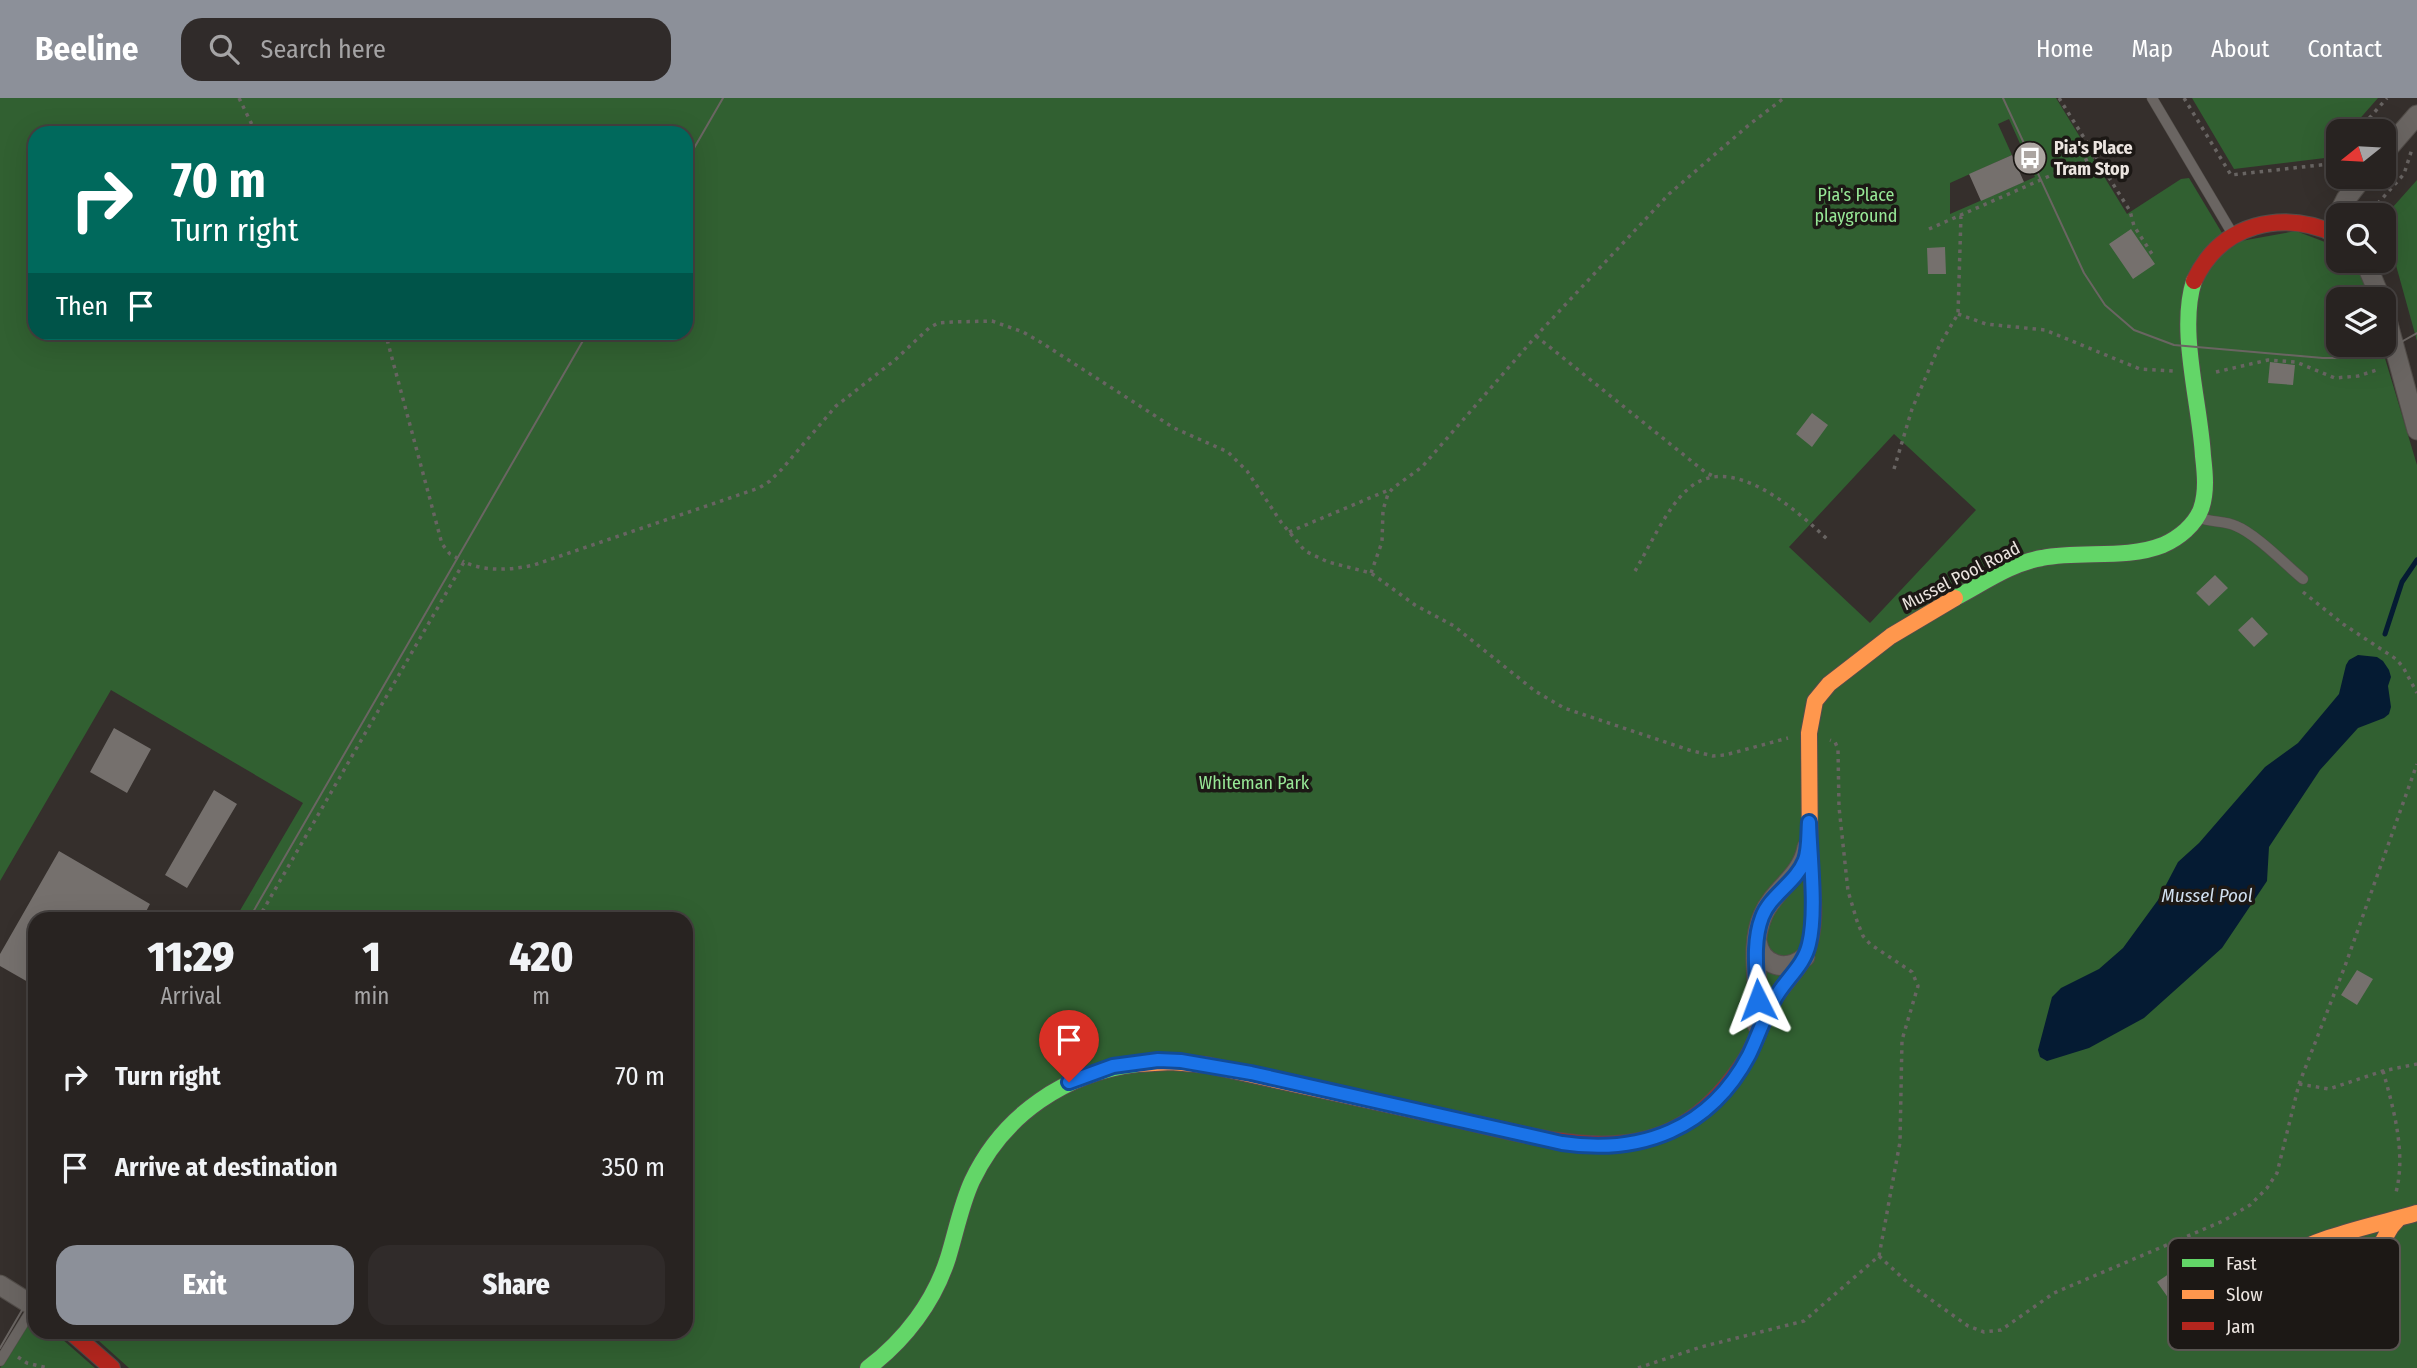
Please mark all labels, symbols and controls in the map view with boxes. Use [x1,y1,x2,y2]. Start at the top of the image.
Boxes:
search box [181,18,671,81]
text: Beeline [35,29,139,69]
icon: search [205,30,243,68]
text: Search here [261,34,386,65]
text: Home [2036,35,2093,63]
text: Map [2131,35,2173,63]
text: About [2211,35,2269,63]
text: Contact [2307,35,2382,63]
north arrow [2326,119,2396,189]
map controls [2326,119,2396,357]
place label: Pia's Place Tram Stop [2054,137,2133,180]
bus stop icon: Pia's Place Tram Stop [2011,139,2049,177]
text: 70 m [171,151,266,210]
icon: right [56,154,147,245]
park label: Pia's Place playground [1814,184,1898,227]
button: search [2326,203,2396,273]
text: Turn right [171,211,298,249]
icon: arrive [122,287,160,325]
button: layers [2326,287,2396,357]
text: Then [56,291,108,322]
street label: Mussel Pool Road [1898,537,2024,615]
park label: Whiteman Park [1199,772,1310,794]
water label: Mussel Pool [2161,884,2253,907]
text: 11:29 [147,932,234,982]
text: 1 [363,932,381,982]
text: 420 [509,932,574,982]
position arrow [1721,963,1795,1037]
text: Arrival [160,982,221,1010]
text: min [354,982,389,1010]
text: m [532,982,550,1010]
pin [1039,1010,1099,1082]
icon: arrive [1050,1021,1088,1059]
icon: right [56,1058,94,1096]
text: Turn right [115,1061,221,1092]
text: 70 m [615,1061,665,1092]
icon: arrive [56,1149,94,1187]
text: Arrive at destination [115,1152,338,1183]
text: 350 m [602,1152,665,1183]
legend [2168,1238,2400,1350]
button: Exit [56,1245,354,1325]
button: Share [368,1245,665,1325]
text: Fast [2226,1252,2257,1275]
text: Slow [2226,1283,2263,1306]
text: Jam [2226,1315,2255,1338]

